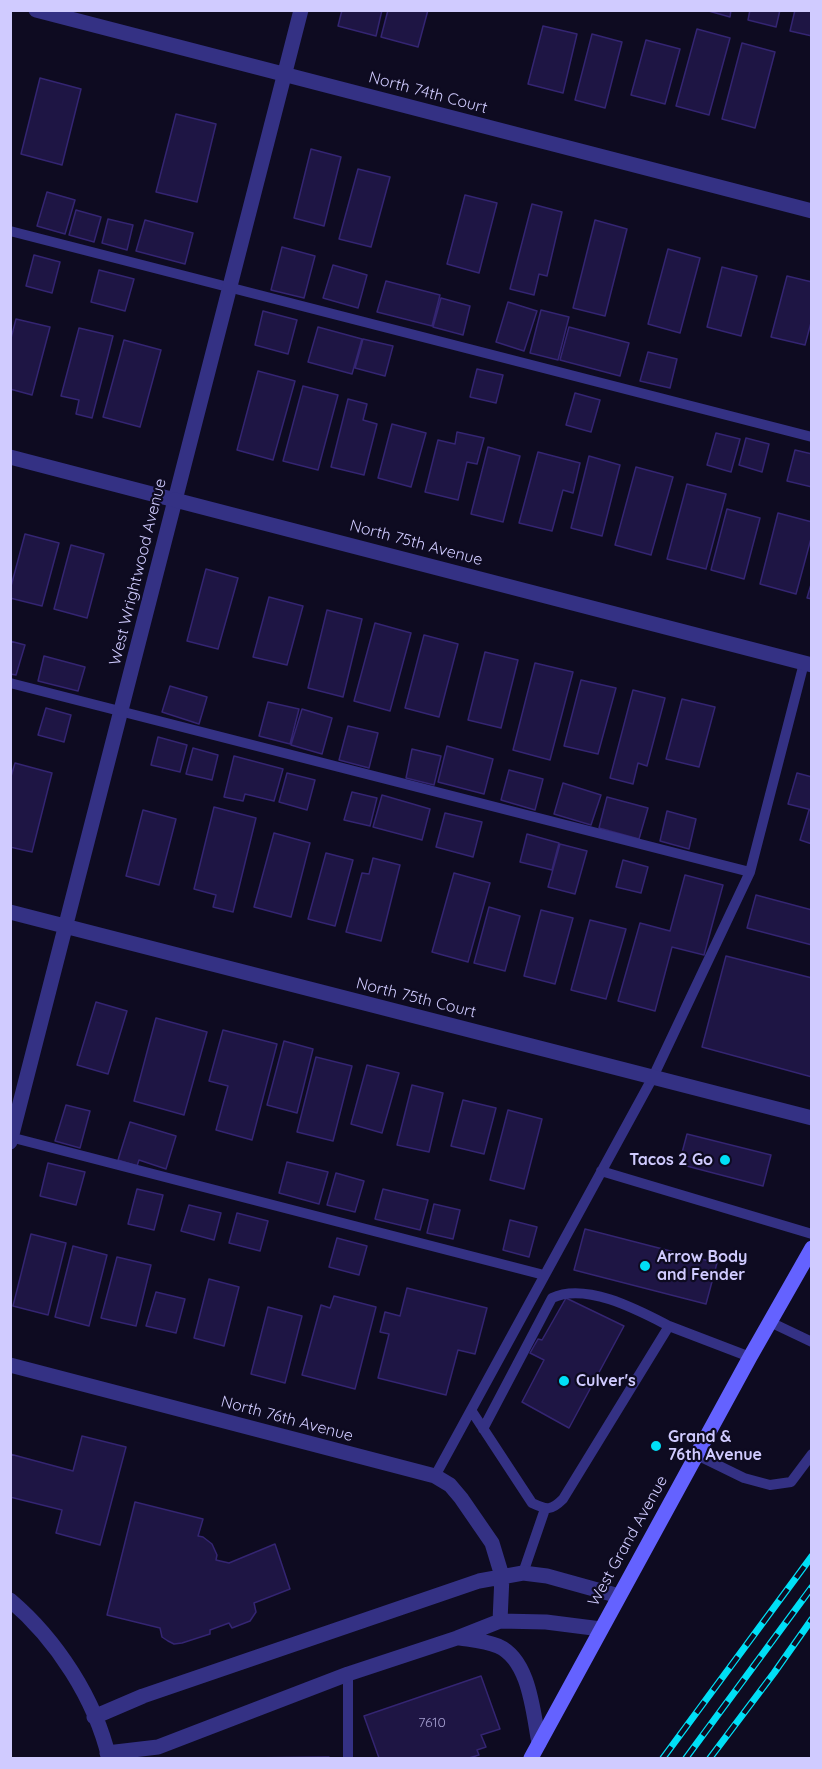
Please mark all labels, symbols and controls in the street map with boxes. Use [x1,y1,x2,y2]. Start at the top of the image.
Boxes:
street label: North 74th Court [367,68,489,118]
street label: West Wrightwood Avenue [105,477,171,667]
street label: North 75th Avenue [347,516,485,570]
street label: North 75th Court [354,974,478,1022]
place label: Tacos 2 Go [629,1150,713,1170]
marker: Tacos 2 Go [718,1153,732,1167]
place label: Arrow Body and Fender [657,1247,747,1285]
marker: Arrow Body and Fender [638,1259,652,1273]
place label: Culver's [576,1371,636,1391]
marker: Culver's [557,1374,571,1388]
street label: North 76th Avenue [219,1392,355,1446]
place label: Grand & 76th Avenue [668,1427,762,1465]
marker: Grand & 76th Avenue [649,1439,663,1453]
street label: West Grand Avenue [584,1472,672,1610]
house number: 7610 [418,1715,446,1731]

